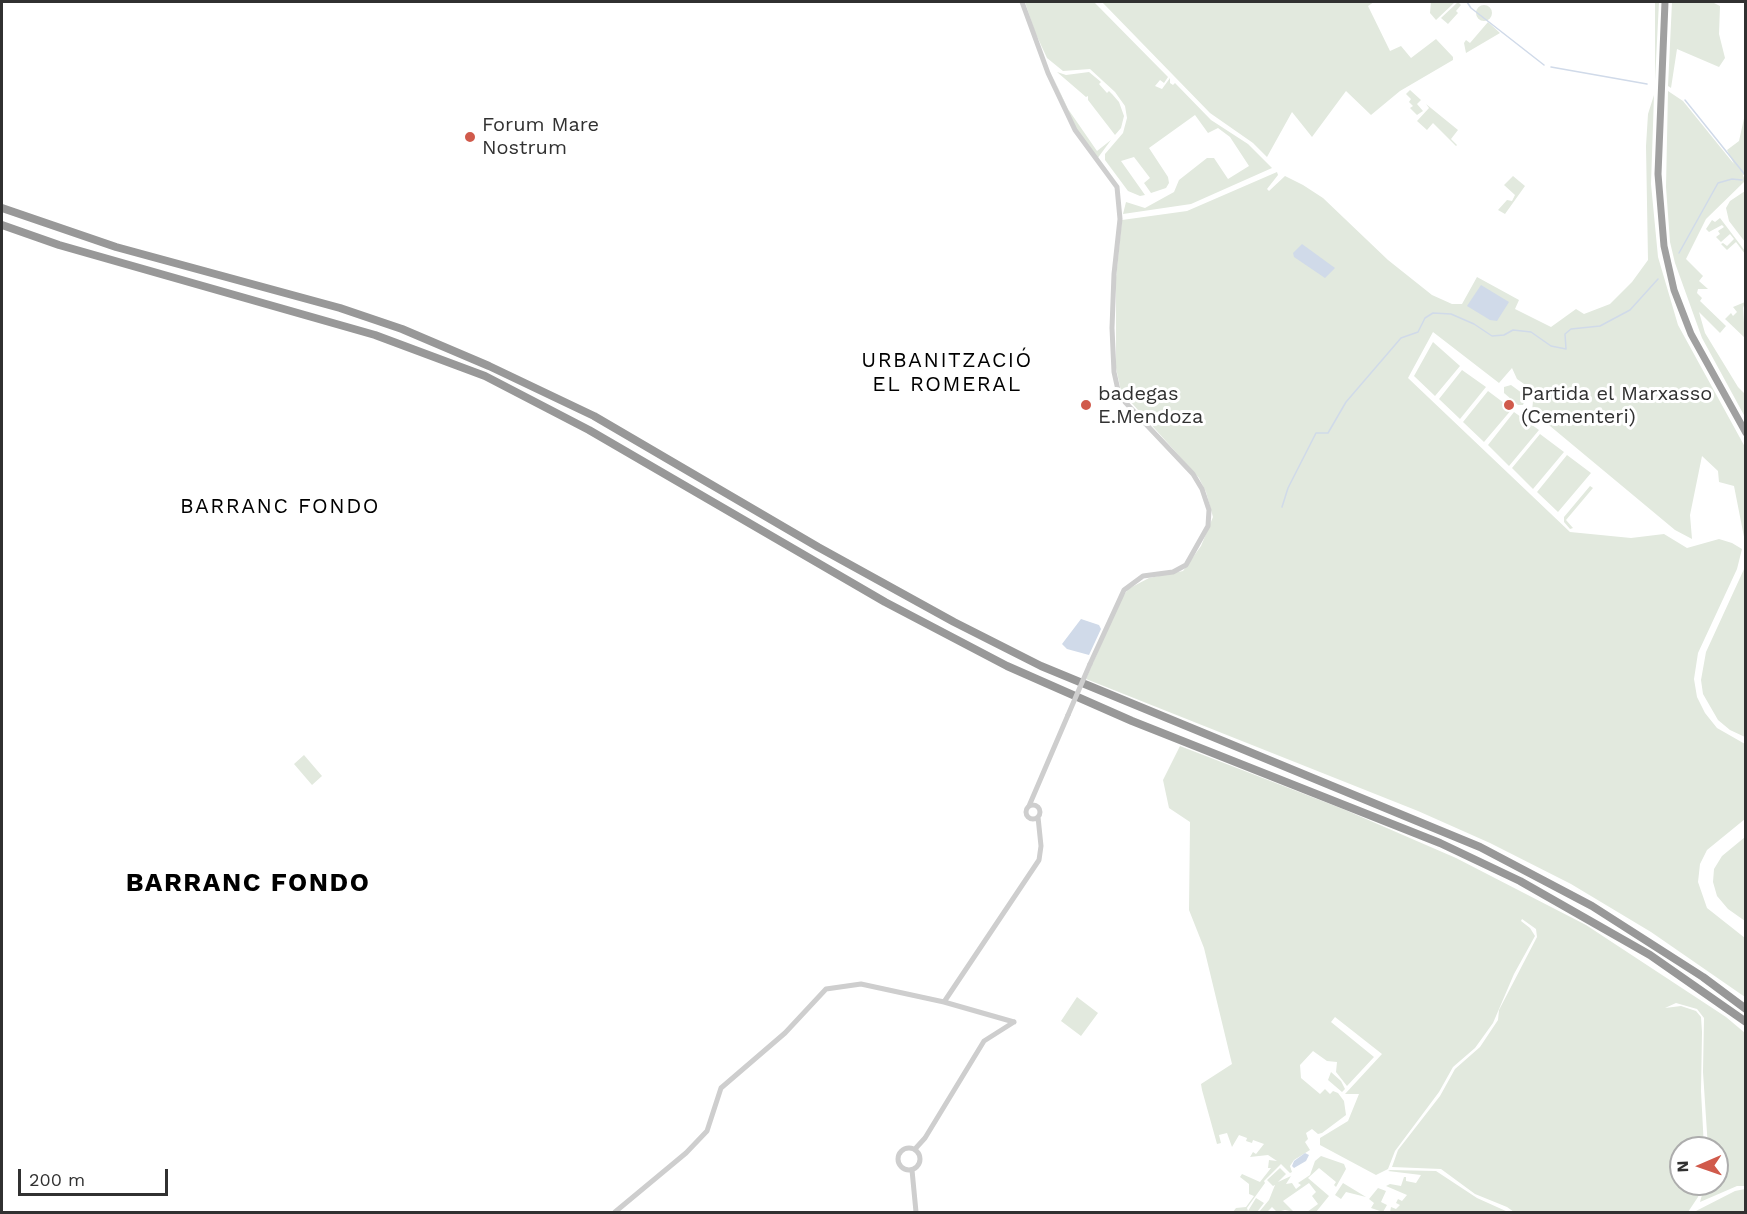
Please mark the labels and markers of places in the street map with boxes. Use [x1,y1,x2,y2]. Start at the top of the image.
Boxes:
place label: Forum Mare Nostrum [482,113,599,160]
marker: Forum Mare Nostrum [463,130,477,144]
place label: badegas E.Mendoza [1098,382,1203,429]
place label: Partida el Marxasso (Cementeri) [1521,382,1712,429]
marker: badegas E.Mendoza [1079,398,1093,412]
marker: Partida el Marxasso (Cementeri) [1502,398,1516,412]

